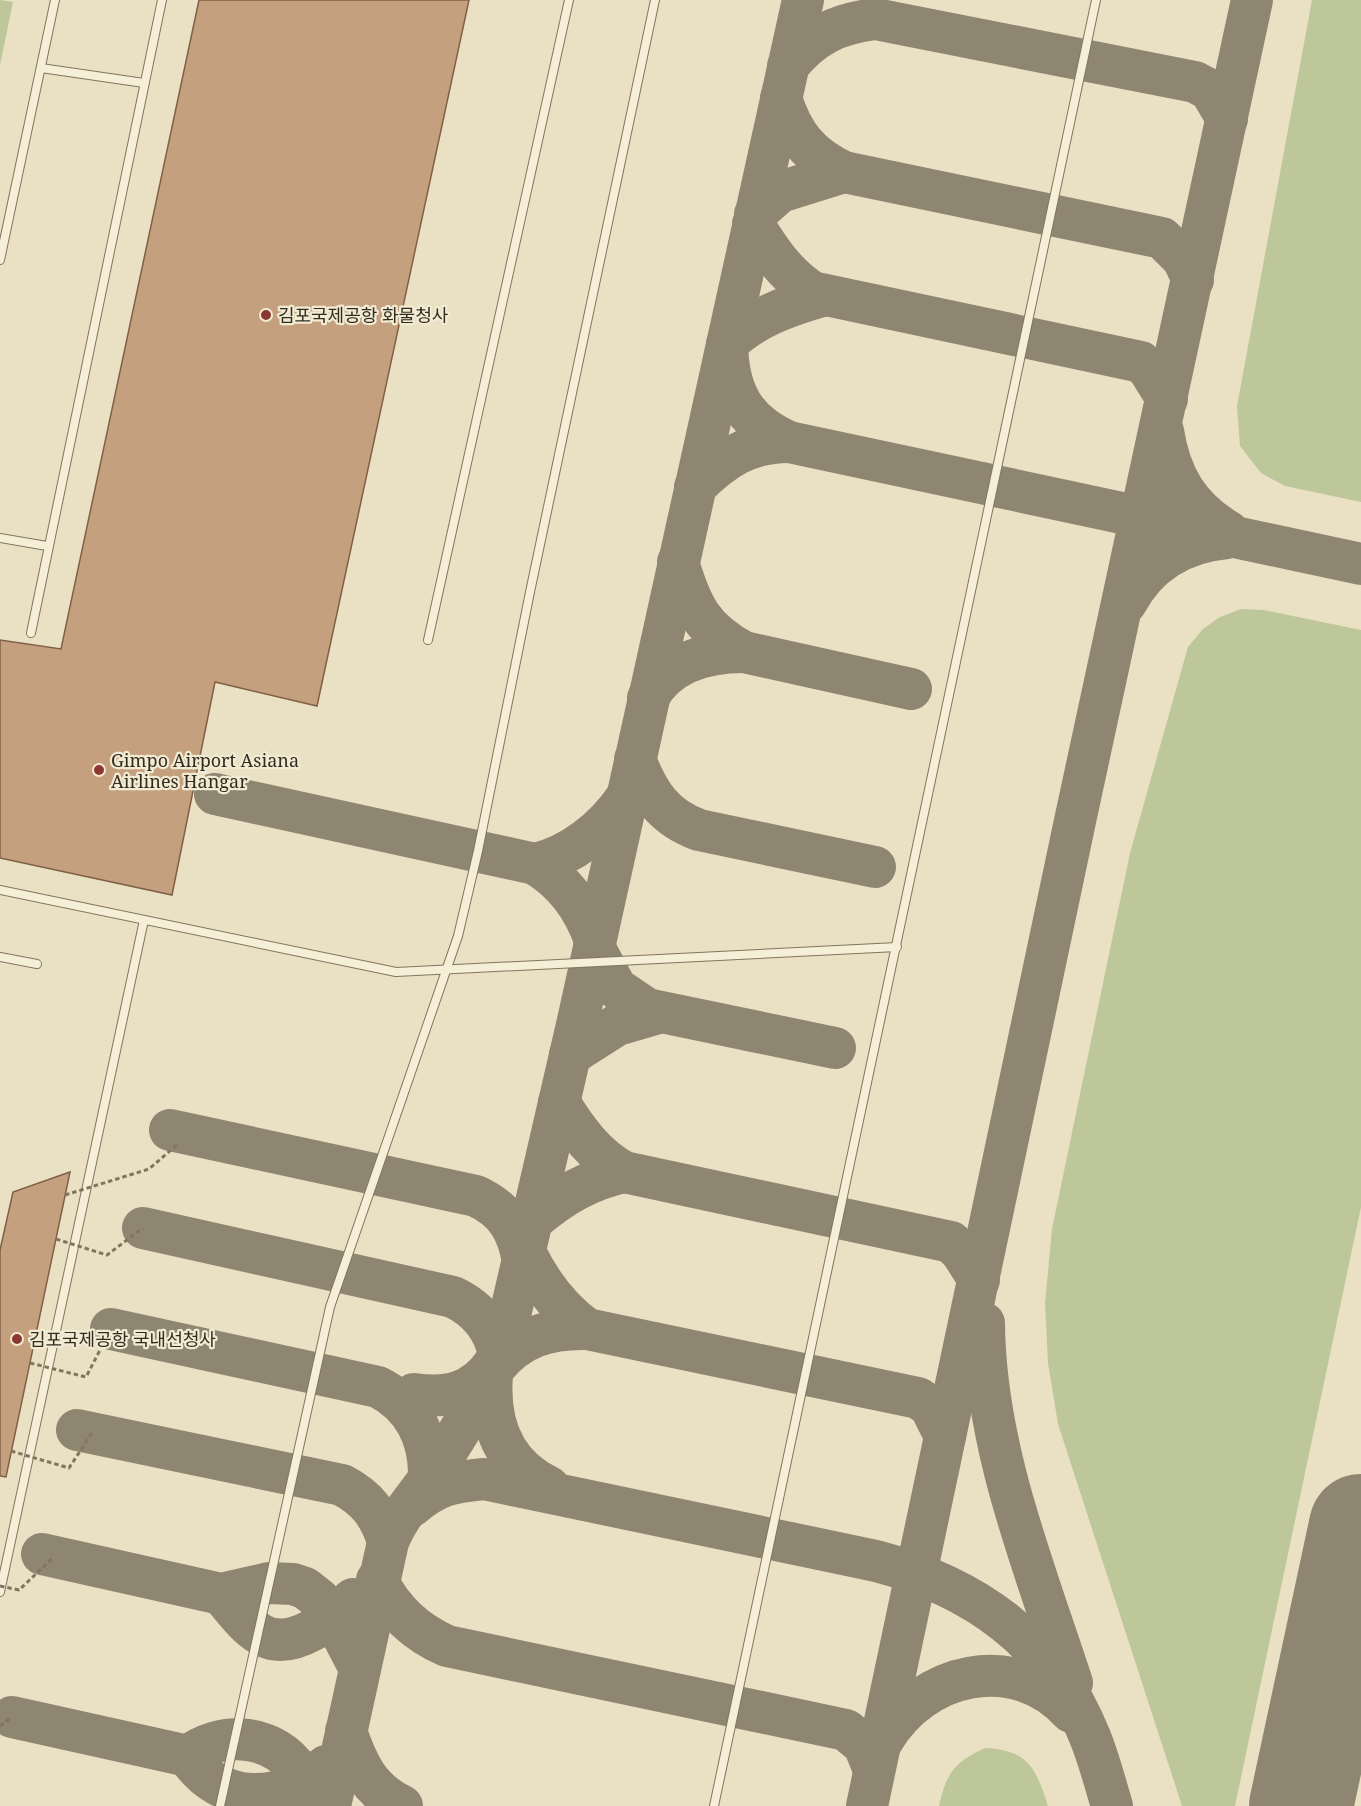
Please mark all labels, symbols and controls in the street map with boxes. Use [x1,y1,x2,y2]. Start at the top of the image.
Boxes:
place label: 김포국제공항 화물청사 [278,303,449,327]
marker: 김포국제공항 화물청사 [259,308,273,322]
place label: Gimpo Airport Asiana Airlines Hangar [111,748,299,793]
marker: Gimpo Airport Asiana Airlines Hangar [92,763,106,777]
place label: 김포국제공항 국내선청사 [29,1327,216,1351]
marker: 김포국제공항 국내선청사 [10,1332,24,1346]

